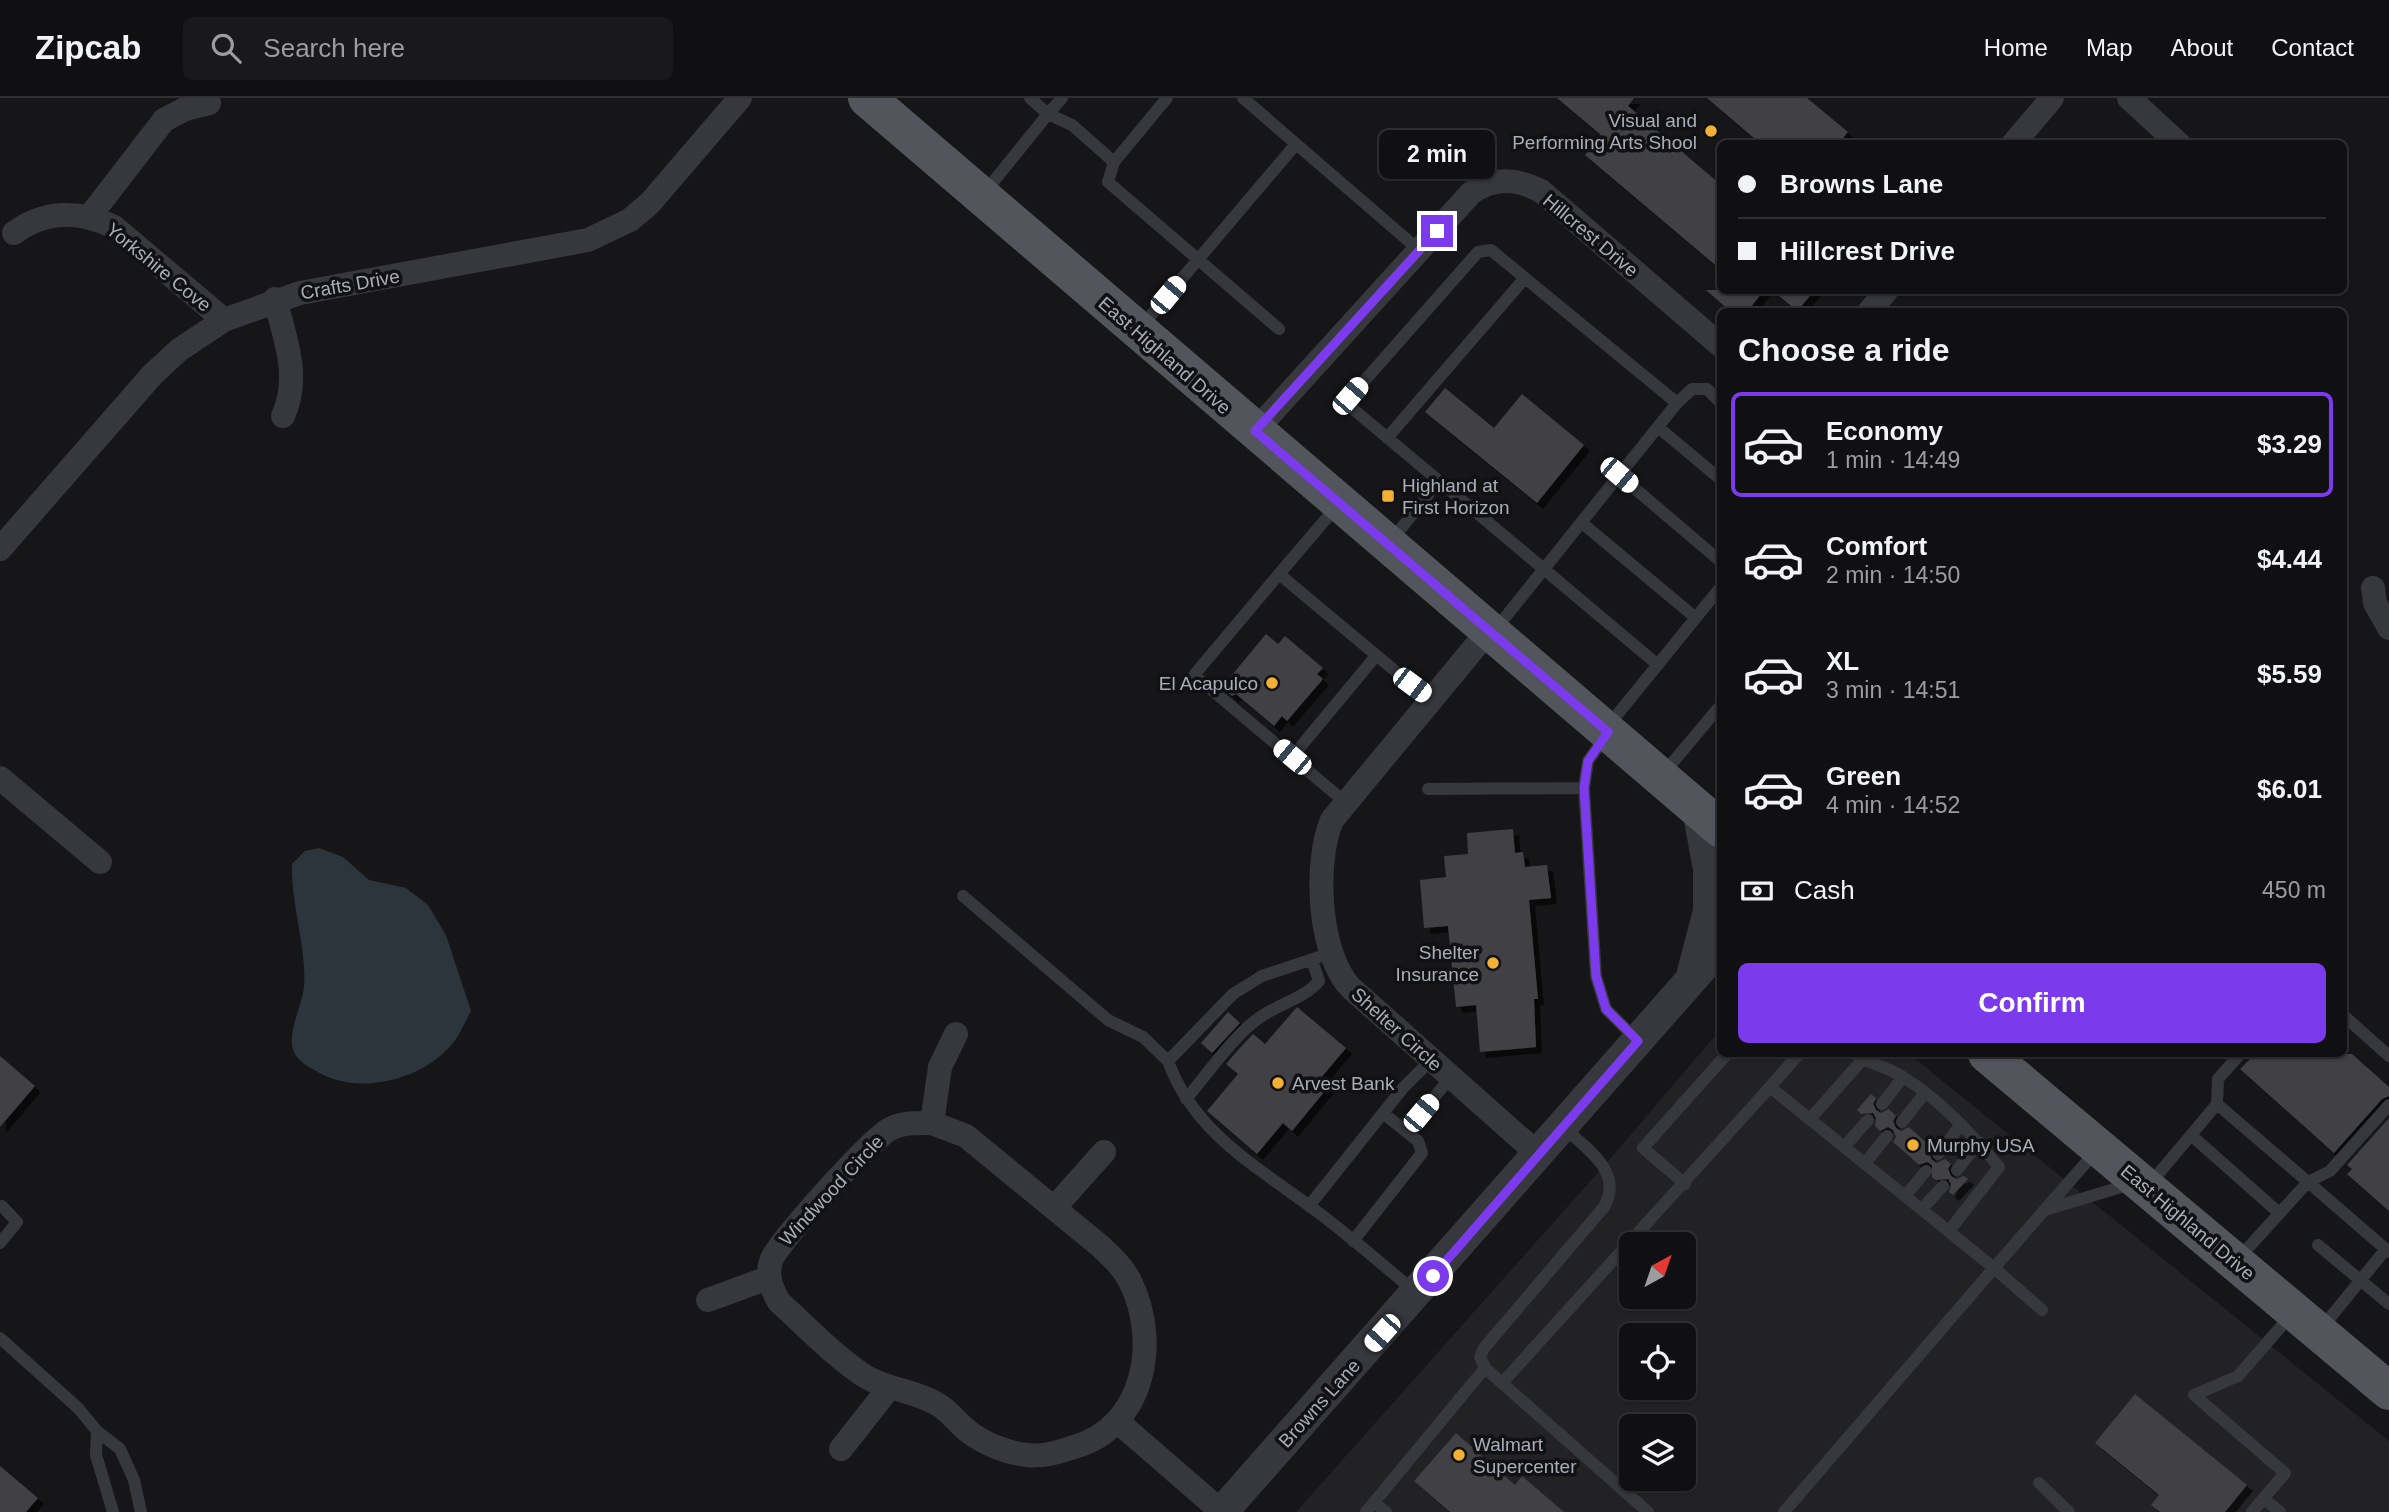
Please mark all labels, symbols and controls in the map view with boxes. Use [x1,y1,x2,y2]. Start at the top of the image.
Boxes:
search box [183,17,673,80]
text: Zipcab [35,29,141,66]
icon: search [207,29,245,67]
text: Search here [263,33,405,63]
text: Home [1984,34,2048,61]
text: Map [2086,34,2133,61]
text: About [2171,34,2233,61]
text: Contact [2271,34,2354,61]
place label: Visual and Performing Arts Shool [1512,110,1697,153]
marker: Visual and Performing Arts Shool [1703,123,1719,139]
callout: 2 min [1379,130,1495,178]
text: 2 min [1407,141,1467,167]
text: Browns Lane [1780,169,1943,199]
street label: Hillcrest Drive [1539,190,1642,281]
route end [1421,215,1453,247]
street label: Yorkshire Cove [102,219,215,316]
text: Hillcrest Drive [1780,236,1955,266]
street label: Crafts Drive [299,265,401,304]
car [1147,272,1190,318]
street label: East Highland Drive [1094,292,1235,418]
text: Choose a ride [1738,332,1950,368]
car [1329,373,1372,419]
icon: car [1742,413,1805,476]
text: Economy [1826,416,1943,446]
text: $3.29 [2257,429,2322,459]
text: 1 min · 14:49 [1826,447,1960,473]
car [1597,453,1642,497]
place label: Highland at First Horizon [1402,475,1510,518]
marker: Highland at First Horizon [1380,488,1396,504]
icon: car [1742,528,1805,591]
text: Comfort [1826,531,1927,561]
text: $4.44 [2257,544,2322,574]
text: 2 min · 14:50 [1826,562,1960,588]
icon: car [1742,643,1805,706]
text: XL [1826,646,1859,676]
text: $5.59 [2257,659,2322,689]
car [1389,664,1436,706]
place label: El Acapulco [1159,673,1258,694]
marker: El Acapulco [1264,675,1280,691]
text: 3 min · 14:51 [1826,677,1960,703]
car [1270,735,1315,779]
icon: car [1742,758,1805,821]
text: Green [1826,761,1901,791]
text: $6.01 [2257,774,2322,804]
text: 4 min · 14:52 [1826,792,1960,818]
icon: cash [1738,872,1776,910]
text: Cash [1794,875,1855,905]
text: 450 m [2262,877,2326,903]
place label: Shelter Insurance [1396,942,1480,985]
marker: Shelter Insurance [1485,955,1501,971]
button: Confirm [1738,963,2326,1043]
street label: Shelter Circle [1347,983,1446,1075]
place label: Arvest Bank [1292,1073,1395,1094]
marker: Arvest Bank [1270,1075,1286,1091]
car [1400,1090,1443,1136]
street label: Windwood Circle [775,1131,888,1250]
place label: Murphy USA [1927,1135,2035,1156]
marker: Murphy USA [1905,1137,1921,1153]
street label: East Highland Drive [2117,1160,2259,1284]
north arrow [1619,1232,1696,1309]
map controls [1619,1232,1696,1491]
route start [1417,1260,1449,1292]
car [1361,1310,1404,1356]
button: locate [1619,1323,1696,1400]
street label: Browns Lane [1274,1355,1364,1452]
button: layers [1619,1414,1696,1491]
place label: Walmart Supercenter [1473,1434,1577,1477]
marker: Walmart Supercenter [1451,1447,1467,1463]

